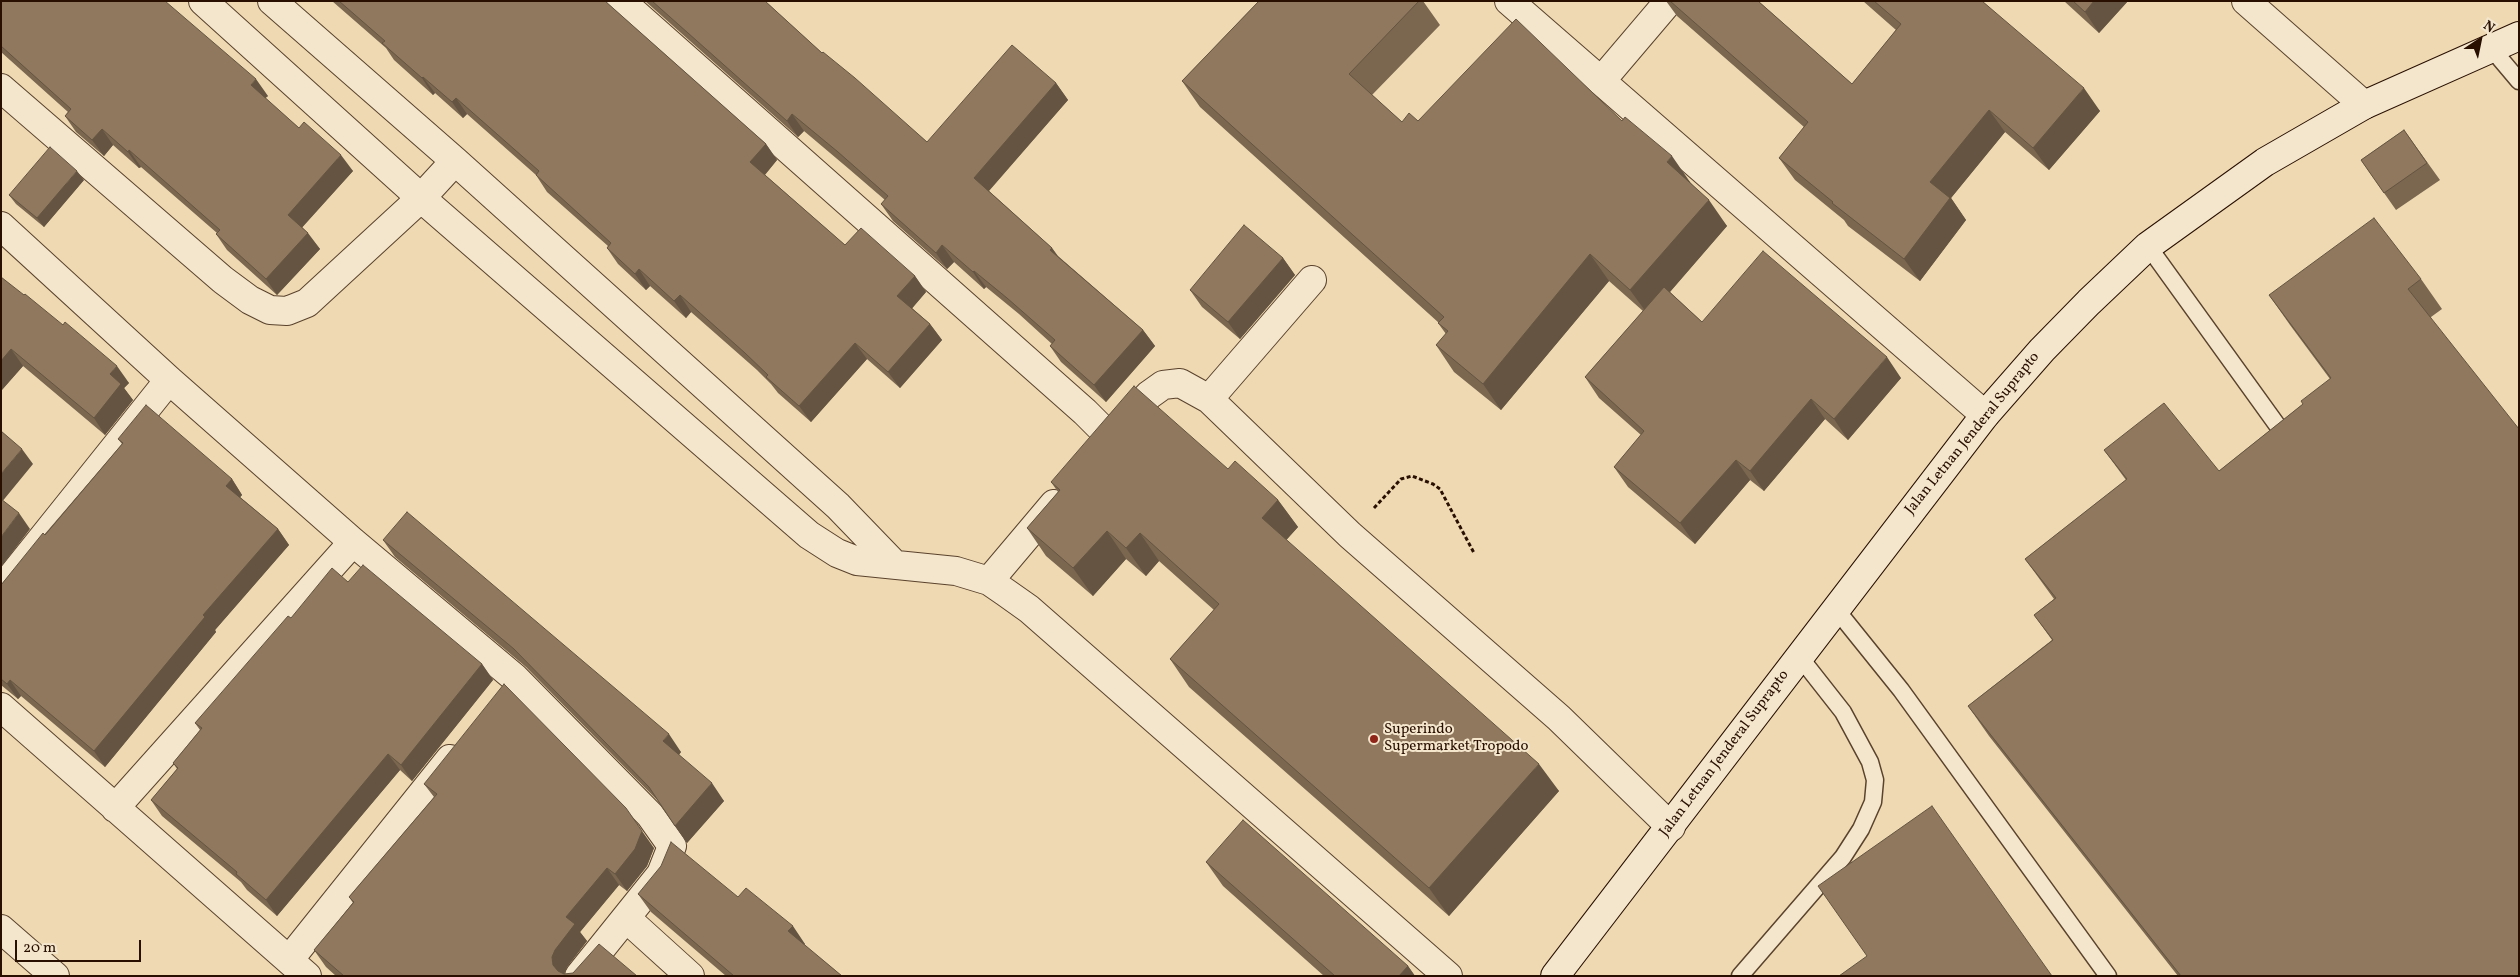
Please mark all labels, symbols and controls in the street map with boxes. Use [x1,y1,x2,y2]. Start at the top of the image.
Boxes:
north arrow [2455,15,2505,65]
text: N [2479,16,2498,38]
street label: Jalan Letnan Jenderal Suprapto [1902,349,2044,519]
street label: Jalan Letnan Jenderal Suprapto [1656,667,1794,841]
place label: Superindo Supermarket Tropodo [1384,721,1529,756]
marker: Superindo Supermarket Tropodo [1368,733,1380,745]
scale bar [18,930,144,962]
text: 20 m [23,938,56,959]

